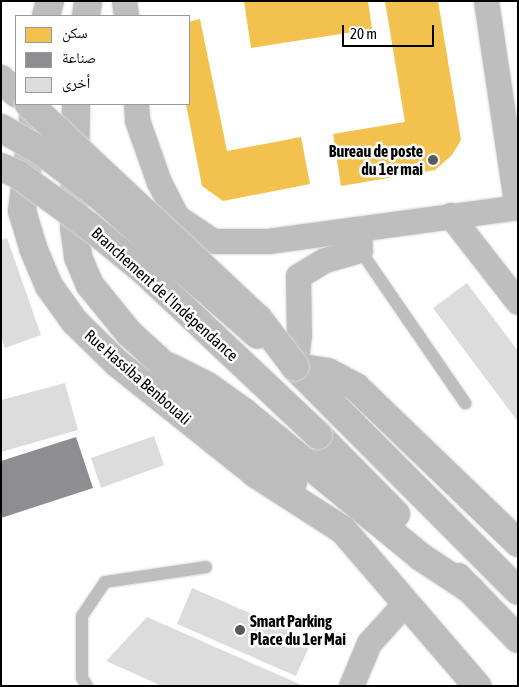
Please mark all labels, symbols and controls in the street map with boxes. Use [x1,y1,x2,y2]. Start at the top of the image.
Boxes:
legend [15,15,190,105]
scale bar [344,15,436,47]
text: سكن [62,24,88,41]
text: 20 m [350,25,377,42]
text: صناعة [62,49,96,66]
text: أخرى [62,74,90,91]
place label: Bureau de poste du 1er mai [329,141,423,179]
marker: Bureau de poste du 1er mai [427,154,439,166]
street label: Branchement de l'Indépendance [88,223,242,365]
street label: Rue Hassiba Benbouali [81,325,195,429]
place label: Smart Parking Place du 1er Mai [250,611,346,649]
marker: Smart Parking Place du 1er Mai [234,624,246,636]

